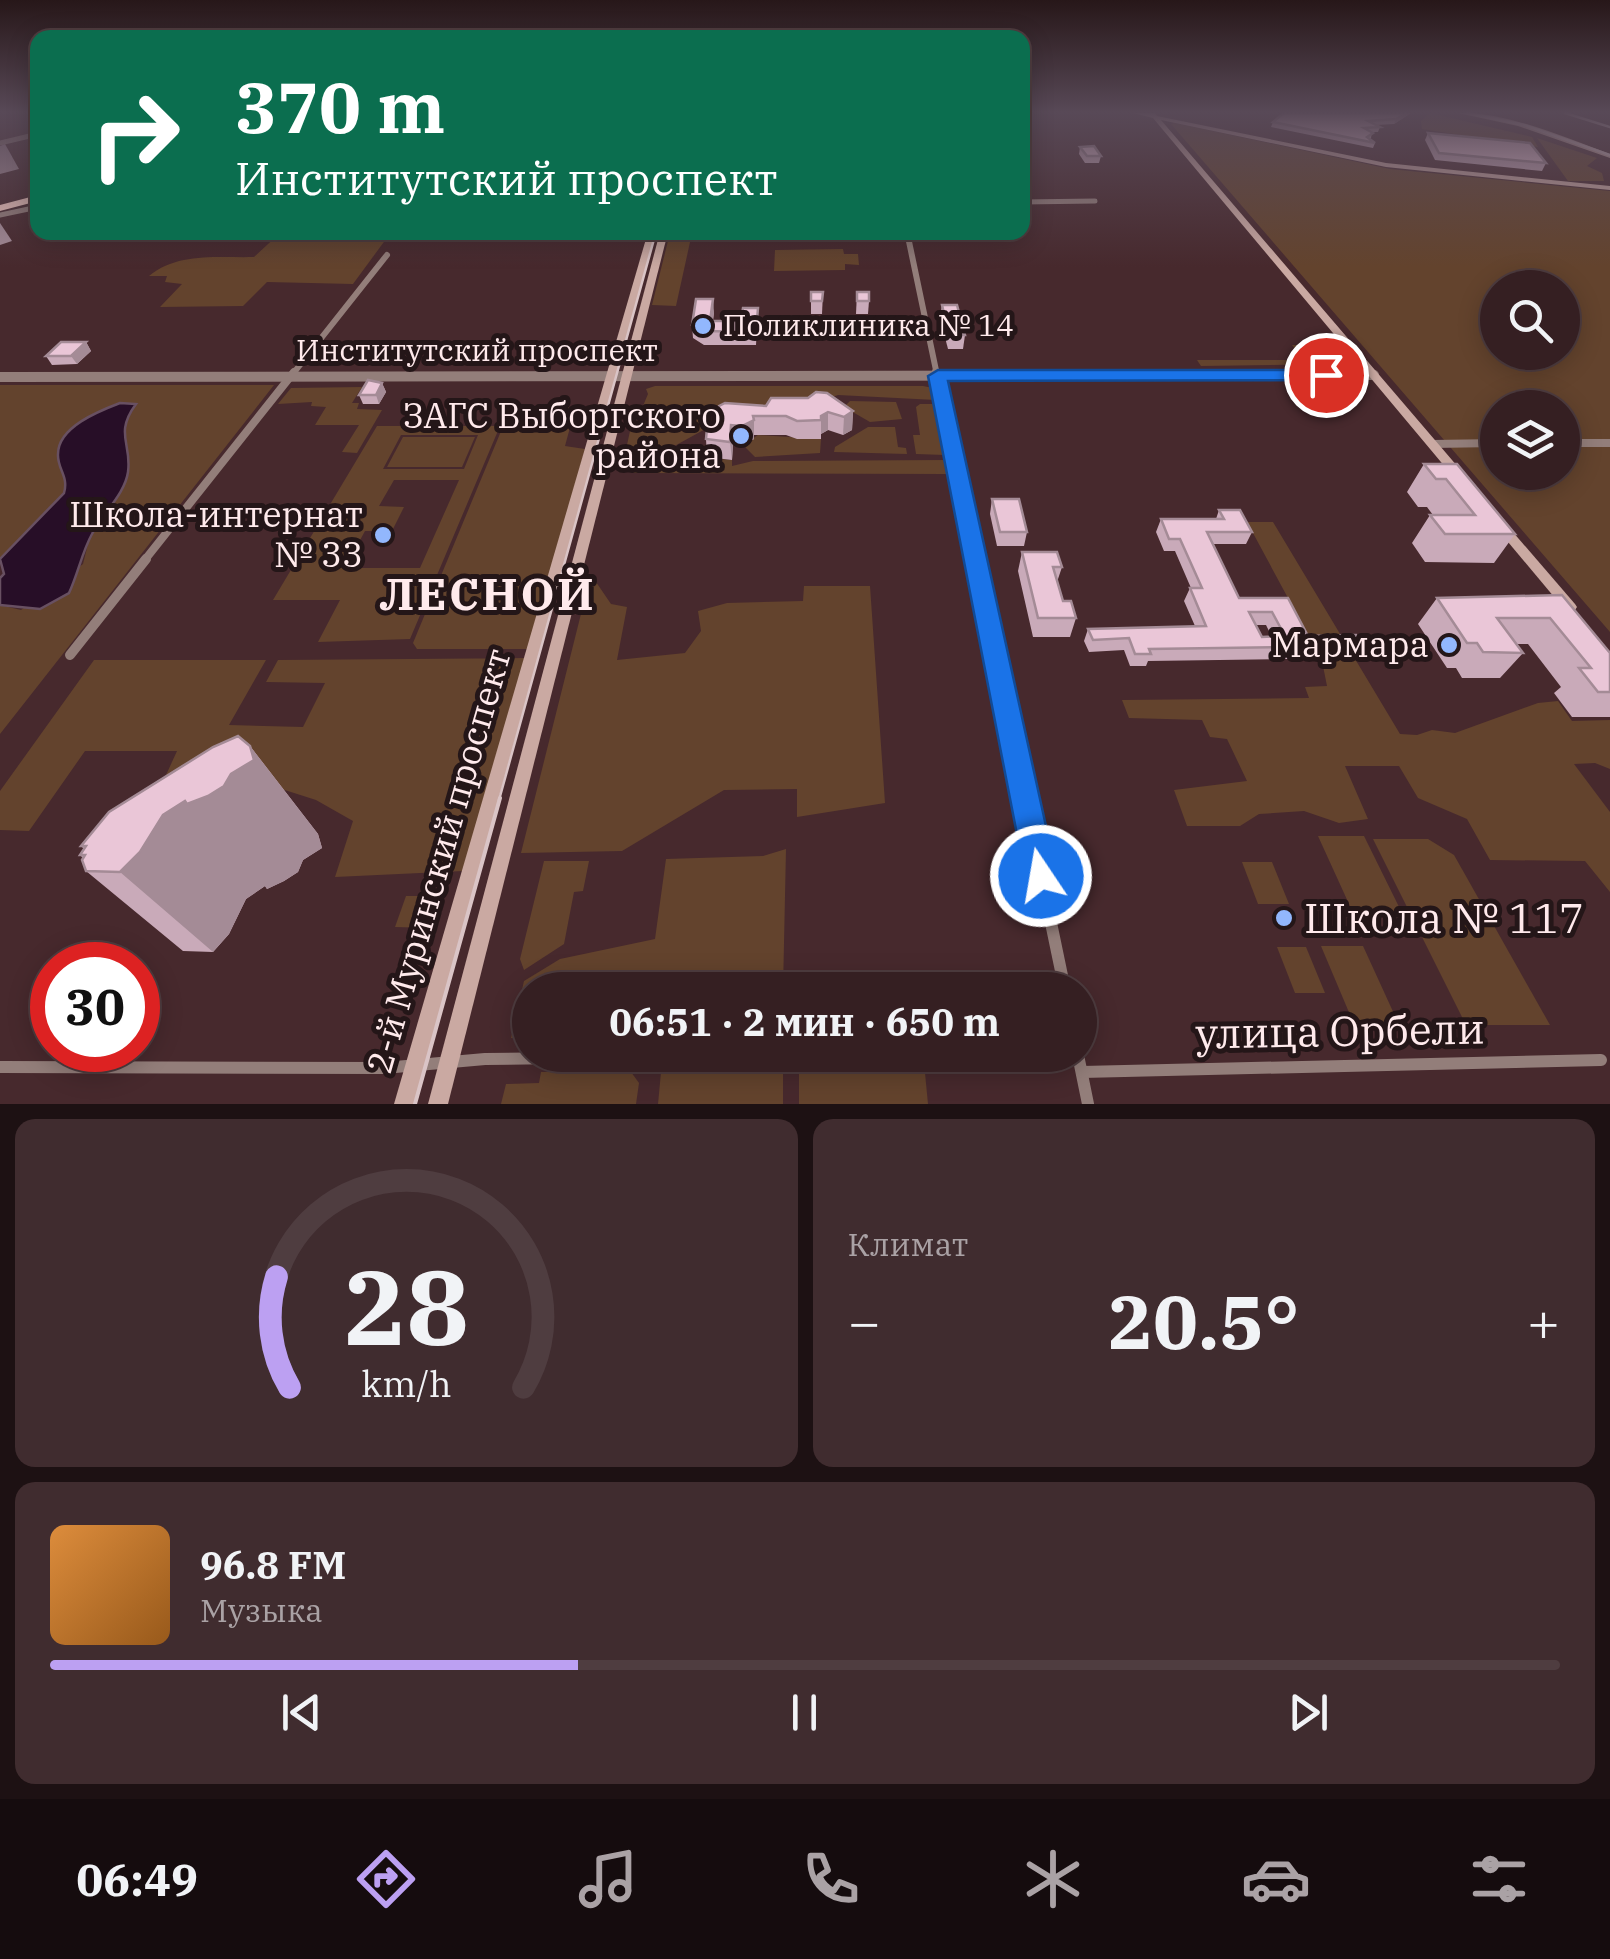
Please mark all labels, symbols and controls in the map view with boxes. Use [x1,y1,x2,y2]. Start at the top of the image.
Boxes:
text: 370 m [235,61,445,152]
icon: right [70,70,200,200]
text: Институтский проспект [235,149,778,207]
map controls [1480,270,1580,490]
button: search [1480,270,1580,370]
place label: Поликлиника № 14 [723,305,1014,344]
marker: Поликлиника № 14 [692,315,714,337]
street label: Институтский проспект [296,330,658,369]
pin [1284,333,1369,418]
icon: arrive [1299,348,1354,403]
button: layers [1480,390,1580,490]
place label: ЗАГС Выборгского района [403,392,721,478]
marker: ЗАГС Выборгского района [730,425,752,447]
place label: Школа-интернат № 33 [69,491,363,577]
marker: Школа-интернат № 33 [372,524,394,546]
district label: ЛЕСНОЙ [380,564,596,622]
place label: Мармара [1271,621,1429,667]
marker: Мармара [1438,634,1460,656]
street label: 2-й Муринский проспект [355,643,521,1078]
position arrow [989,824,1093,928]
place label: Школа № 117 [1304,890,1584,945]
marker: Школа № 117 [1273,907,1295,929]
speed limit sign: 30 [30,942,160,1072]
text: 06:51 · 2 мин · 650 m [609,997,1000,1046]
street label: улица Орбели [1195,1000,1485,1061]
text: Климат [848,1223,968,1265]
text: 28 [344,1238,469,1374]
text: 20.5° [1108,1272,1299,1370]
text: − [848,1286,881,1357]
text: + [1527,1286,1560,1357]
text: km/h [361,1360,451,1407]
text: 96.8 FM [200,1540,346,1589]
text: Музыка [200,1589,323,1631]
icon: previous [274,1685,329,1740]
icon: pause [777,1685,832,1740]
icon: next [1281,1685,1336,1740]
icon: directions [351,1844,421,1914]
icon: music [573,1844,643,1914]
icon: phone [796,1844,866,1914]
icon: climate [1018,1844,1088,1914]
icon: car [1241,1844,1311,1914]
icon: filters [1464,1844,1534,1914]
text: 06:49 [76,1850,198,1908]

